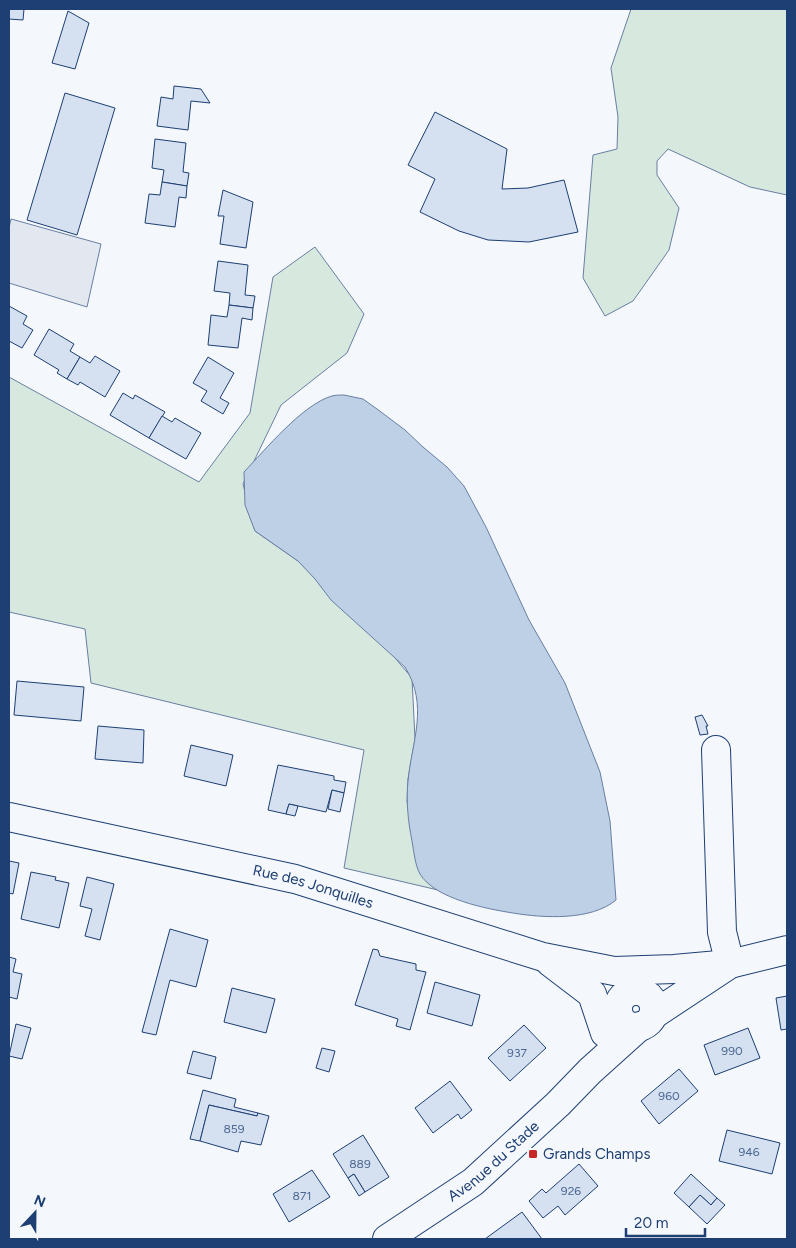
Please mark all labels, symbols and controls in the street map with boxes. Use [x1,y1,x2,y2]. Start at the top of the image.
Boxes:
street label: Rue des Jonquilles [251,861,376,912]
house number: 990 [721,1044,743,1058]
house number: 937 [507,1046,527,1060]
house number: 960 [658,1089,680,1103]
street label: Avenue du Stade [444,1117,543,1205]
house number: 859 [223,1122,245,1136]
place label: Grands Champs [543,1145,650,1163]
house number: 946 [738,1145,760,1159]
marker: Grands Champs [527,1148,539,1160]
house number: 889 [349,1157,371,1171]
house number: 926 [561,1184,581,1198]
north arrow [10,1188,60,1238]
house number: 871 [293,1189,311,1203]
text: N [31,1192,48,1211]
scale bar [626,1206,705,1238]
text: 20 m [634,1214,668,1232]

